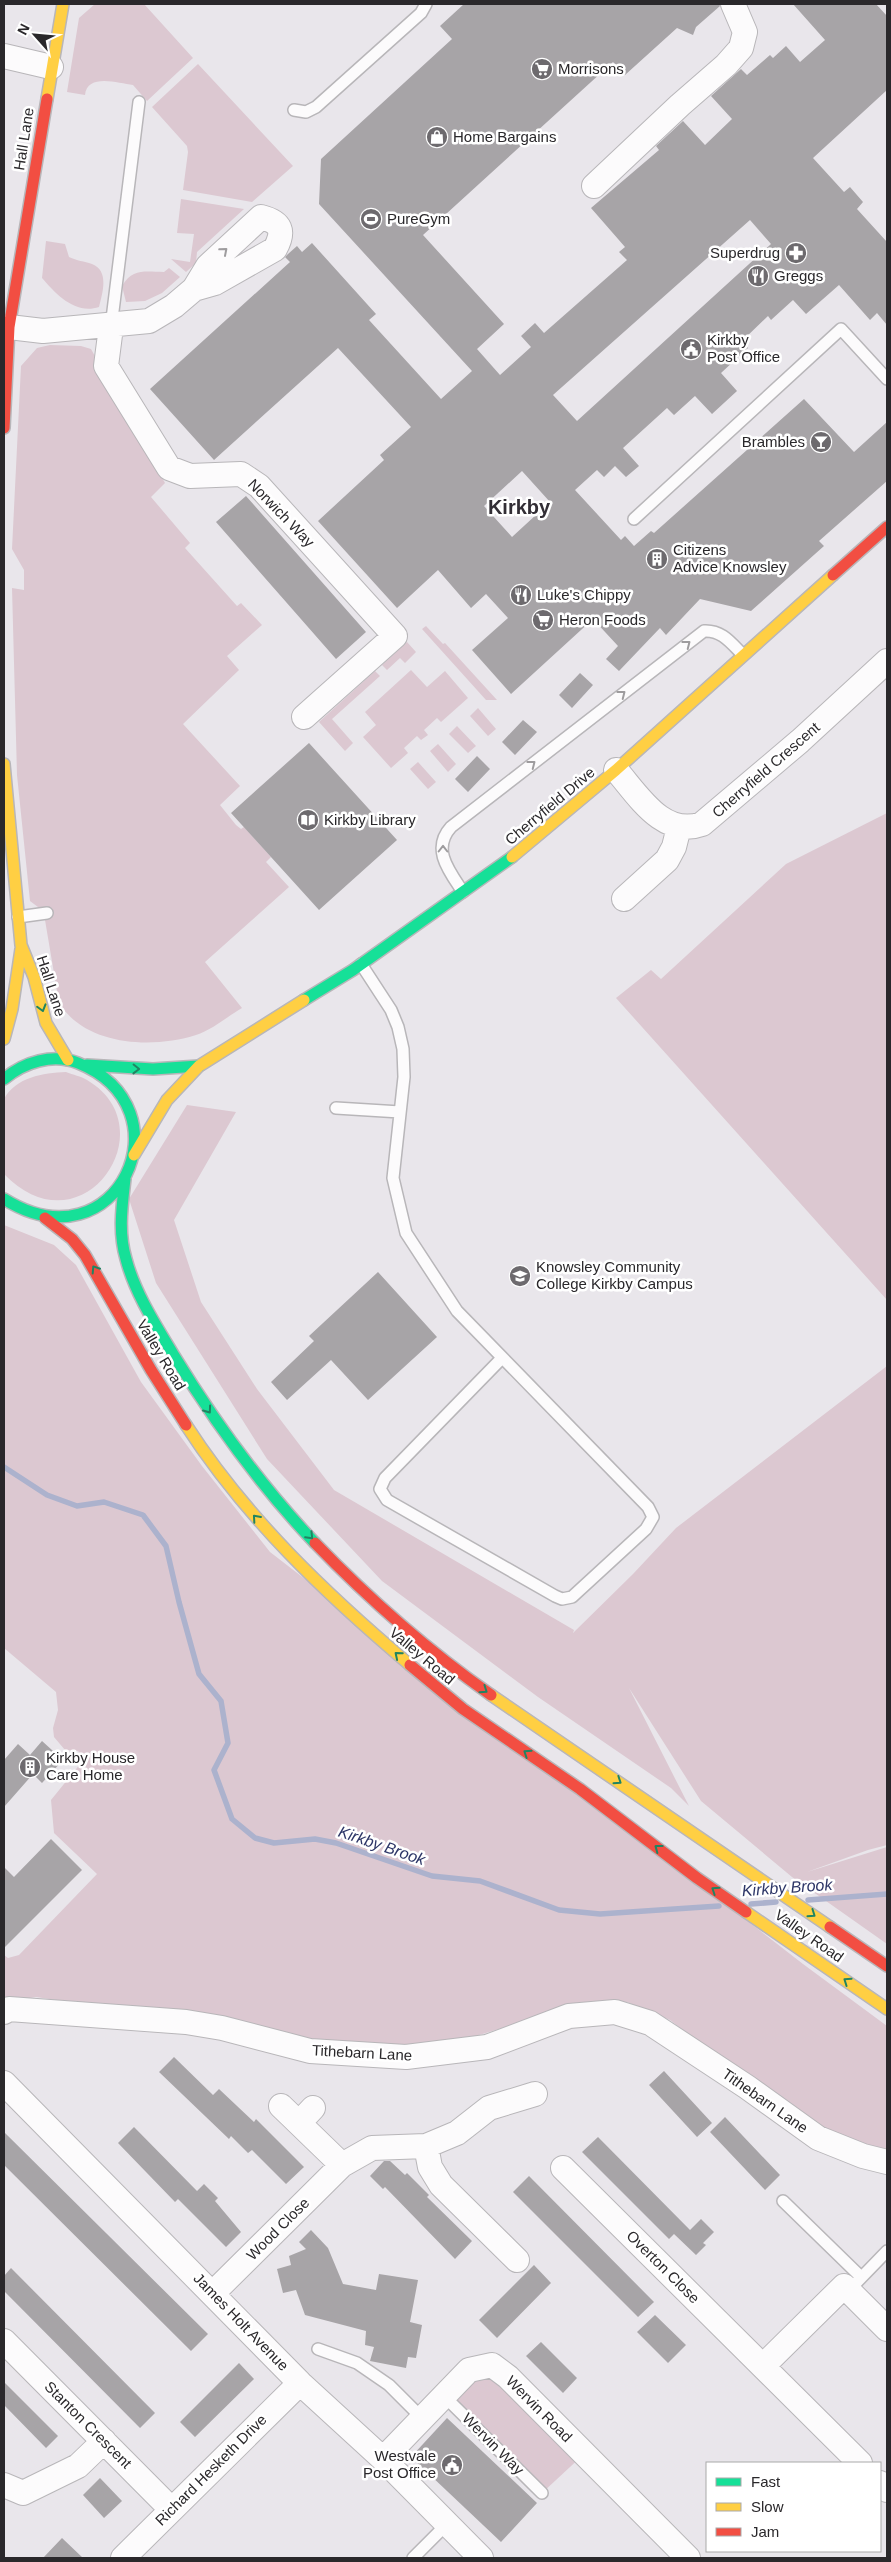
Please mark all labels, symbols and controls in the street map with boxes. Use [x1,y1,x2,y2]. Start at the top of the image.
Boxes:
north arrow [10,10,60,60]
text: N [14,21,33,37]
supermarket icon: Morrisons [530,57,554,81]
place label: Morrisons [558,60,624,77]
street label: Hall Lane [10,106,37,172]
shop icon: Home Bargains [425,125,449,149]
place label: Home Bargains [453,128,556,145]
sports icon: PureGym [359,207,383,231]
place label: PureGym [387,210,450,227]
pharmacy icon: Superdrug [784,241,808,265]
place label: Superdrug [710,244,780,261]
one-way arrow [219,248,228,257]
restaurant icon: Greggs [746,264,770,288]
place label: Greggs [774,267,823,284]
place label: Kirkby Post Office [707,331,780,365]
public building icon: Kirkby Post Office [679,337,703,361]
bar icon: Brambles [809,430,833,454]
place label: Brambles [742,433,805,450]
street label: Norwich Way [245,475,318,550]
district label: Kirkby [488,496,551,518]
place label: Citizens Advice Knowsley [673,541,787,575]
building icon: Citizens Advice Knowsley [645,547,669,571]
restaurant icon: Luke's Chippy [509,583,533,607]
place label: Luke's Chippy [537,586,631,603]
supermarket icon: Heron Foods [531,608,555,632]
place label: Heron Foods [559,611,646,628]
one-way arrow [681,641,690,649]
one-way arrow [616,691,626,700]
street label: Cherryfield Crescent [709,718,823,821]
one-way arrow [527,761,536,770]
street label: Cherryfield Drive [501,763,598,848]
library icon: Kirkby Library [296,808,320,832]
place label: Kirkby Library [324,811,416,828]
one-way arrow [438,844,448,852]
street label: Hall Lane [34,953,69,1019]
one-way arrow [36,1004,46,1012]
one-way arrow [132,1064,140,1074]
place label: Knowsley Community College Kirkby Campus [536,1258,693,1292]
school or university icon: Knowsley Community College Kirkby Campus [508,1264,532,1288]
one-way arrow [92,1266,101,1275]
street label: Valley Road [134,1316,189,1393]
one-way arrow [202,1404,211,1414]
one-way arrow [253,1514,262,1523]
one-way arrow [304,1530,313,1539]
street label: Valley Road [386,1623,458,1688]
one-way arrow [394,1651,403,1660]
one-way arrow [478,1684,487,1693]
place label: Kirkby House Care Home [46,1749,135,1783]
one-way arrow [523,1750,533,1759]
building icon: Kirkby House Care Home [18,1755,42,1779]
one-way arrow [612,1775,622,1784]
water label: Kirkby Brook [336,1823,428,1869]
one-way arrow [655,1846,664,1854]
water label: Kirkby Brook [741,1876,834,1899]
one-way arrow [712,1887,721,1896]
street label: Valley Road [772,1906,847,1965]
one-way arrow [807,1908,816,1917]
one-way arrow [843,1978,853,1987]
street label: Tithebarn Lane [311,2041,413,2064]
street label: Tithebarn Lane [719,2065,811,2136]
street label: Wood Close [243,2194,312,2263]
street label: Overton Close [623,2227,703,2307]
street label: James Holt Avenue [190,2269,292,2374]
street label: Wervin Road [503,2372,576,2445]
street label: Stanton Crescent [41,2378,136,2472]
street label: Wervin Way [459,2409,528,2478]
street label: Richard Hesketh Drive [152,2411,270,2529]
place label: Westvale Post Office [363,2447,436,2481]
public building icon: Westvale Post Office [440,2453,464,2477]
legend [706,2462,881,2552]
text: Fast [751,2473,781,2490]
text: Slow [751,2498,784,2515]
text: Jam [751,2523,779,2540]

